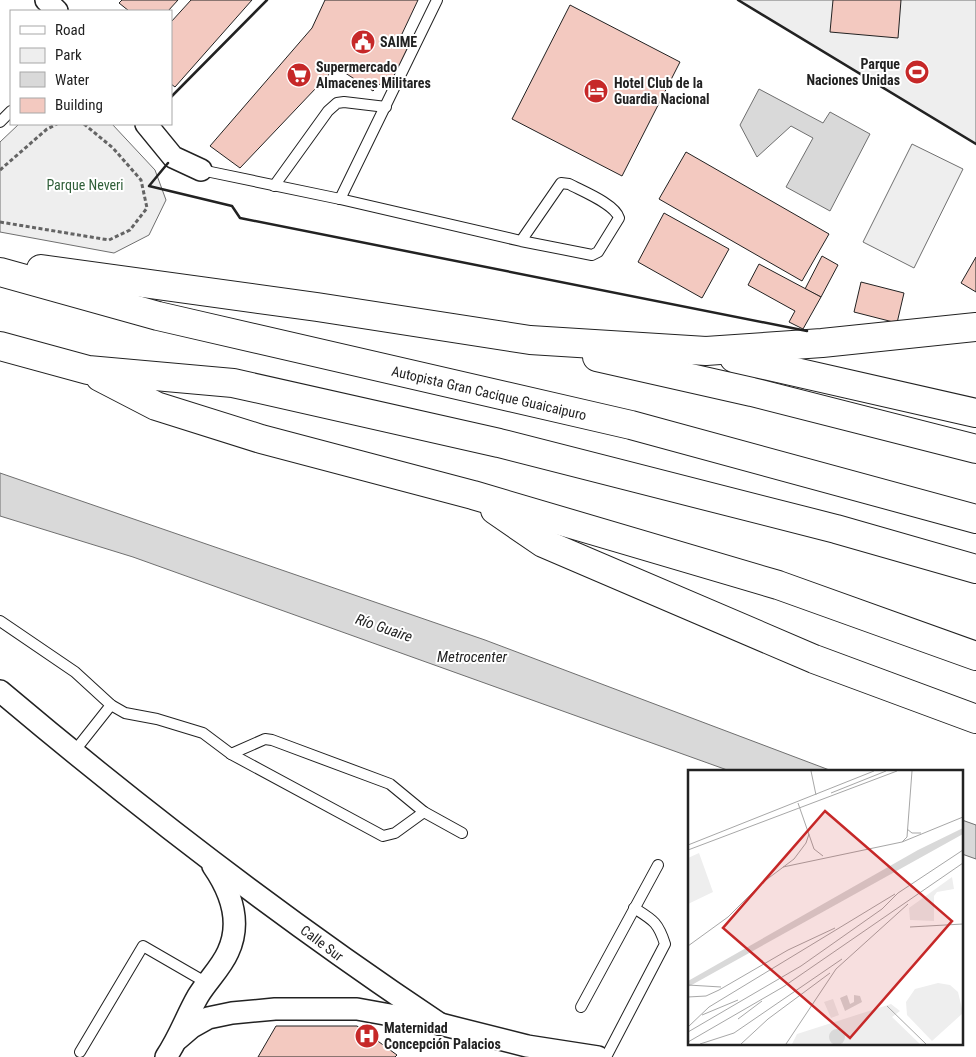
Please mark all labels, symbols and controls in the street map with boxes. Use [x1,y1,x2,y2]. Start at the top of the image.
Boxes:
legend [10,10,172,125]
text: Road [55,21,85,39]
public building icon: SAIME [350,29,376,55]
place label: SAIME [380,34,417,50]
text: Park [55,46,82,64]
place label: Parque Naciones Unidas [806,56,900,88]
place label: Supermercado Almacenes Militares [316,59,431,91]
sports icon: Parque Naciones Unidas [904,59,930,85]
supermarket icon: Supermercado Almacenes Militares [286,62,312,88]
text: Water [55,71,90,89]
place label: Hotel Club de la Guardia Nacional [614,75,710,107]
hotel icon: Hotel Club de la Guardia Nacional [583,78,609,104]
text: Building [55,96,103,114]
park label: Parque Neveri [46,177,124,193]
street label: Autopista Gran Cacique Guaicaipuro [390,363,588,423]
water label: Río Guaire [353,610,415,646]
water label: Metrocenter [437,648,507,666]
inset map [688,770,964,1044]
street label: Calle Sur [298,922,346,964]
place label: Maternidad Concepción Palacios [384,1020,501,1052]
hospital icon: Maternidad Concepción Palacios [354,1023,380,1049]

